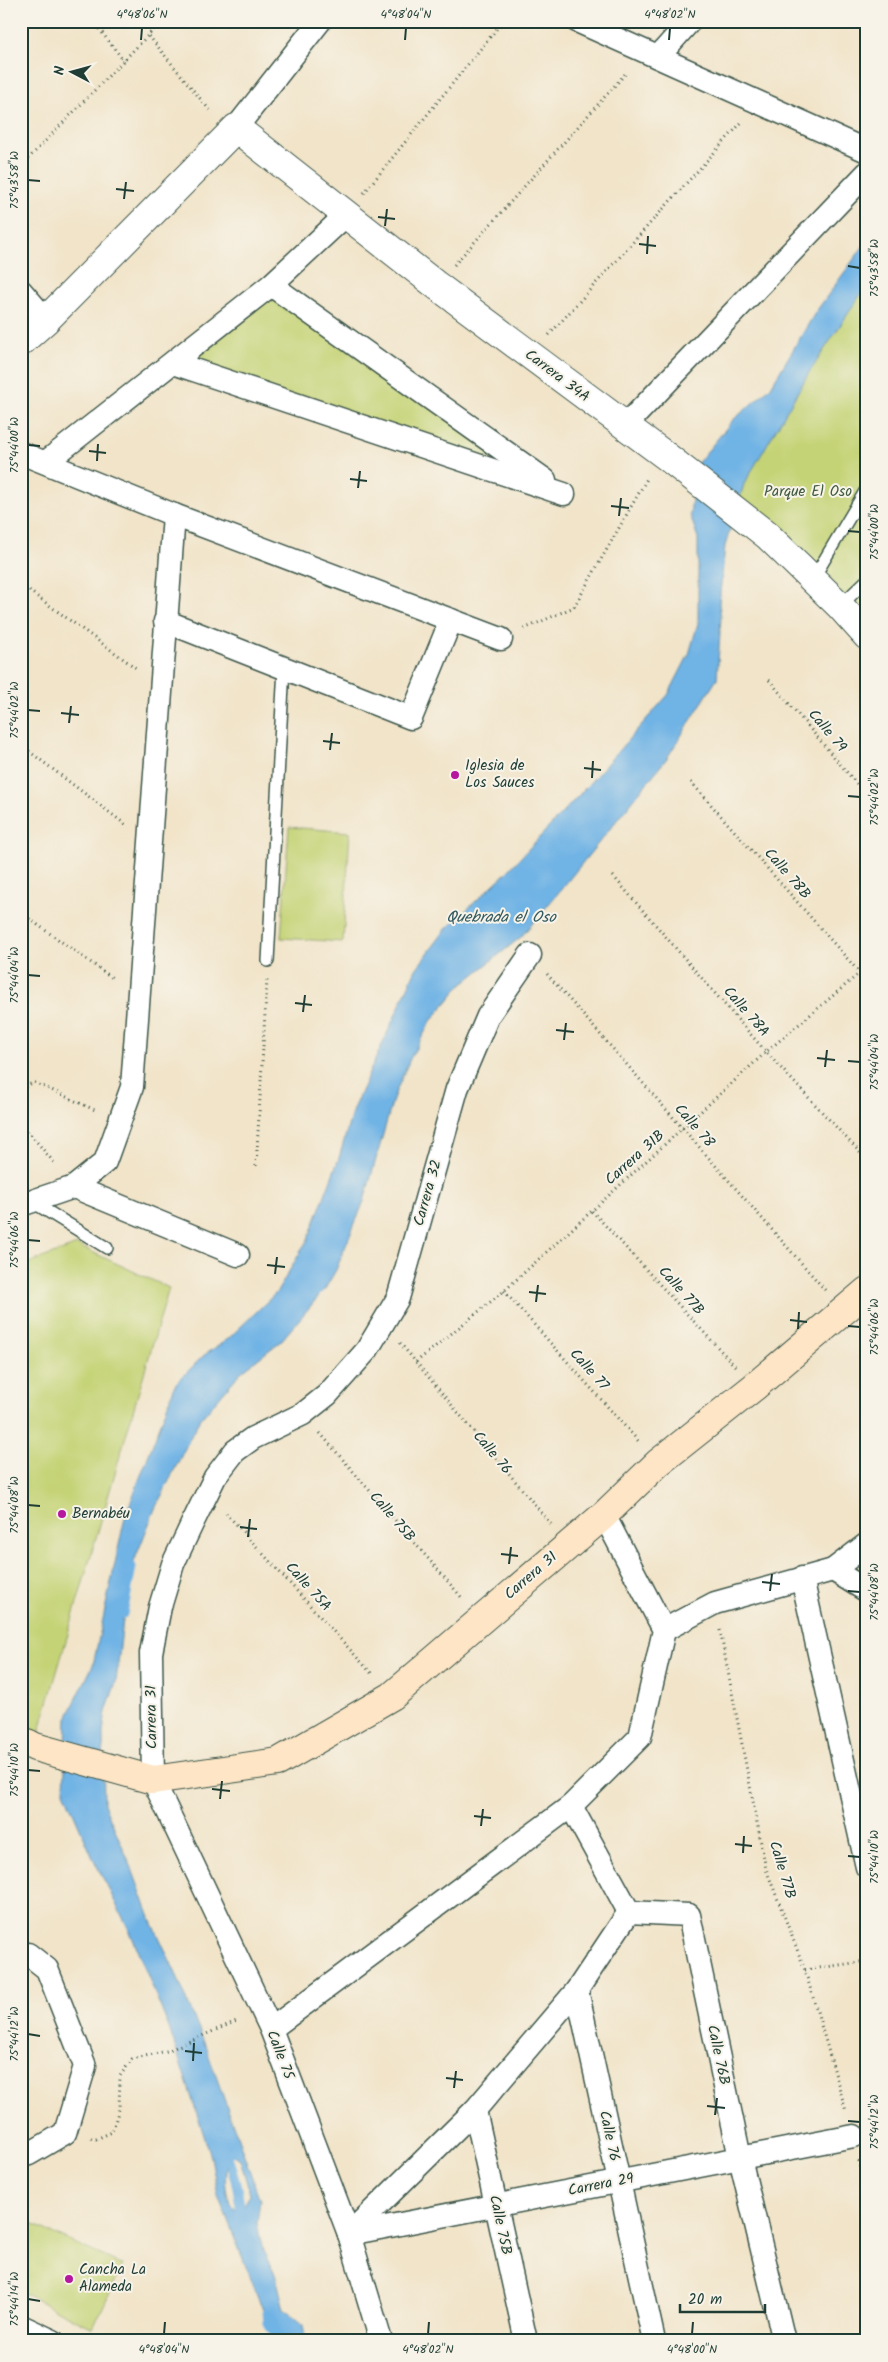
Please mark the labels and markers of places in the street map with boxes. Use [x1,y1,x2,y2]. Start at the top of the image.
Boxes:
place label: Iglesia de Los Sauces [465,754,535,795]
marker: Iglesia de Los Sauces [449,769,461,781]
place label: Bernabéu [72,1502,130,1526]
marker: Bernabéu [56,1508,68,1520]
place label: Cancha La Alameda [79,2258,146,2299]
marker: Cancha La Alameda [63,2273,75,2285]

